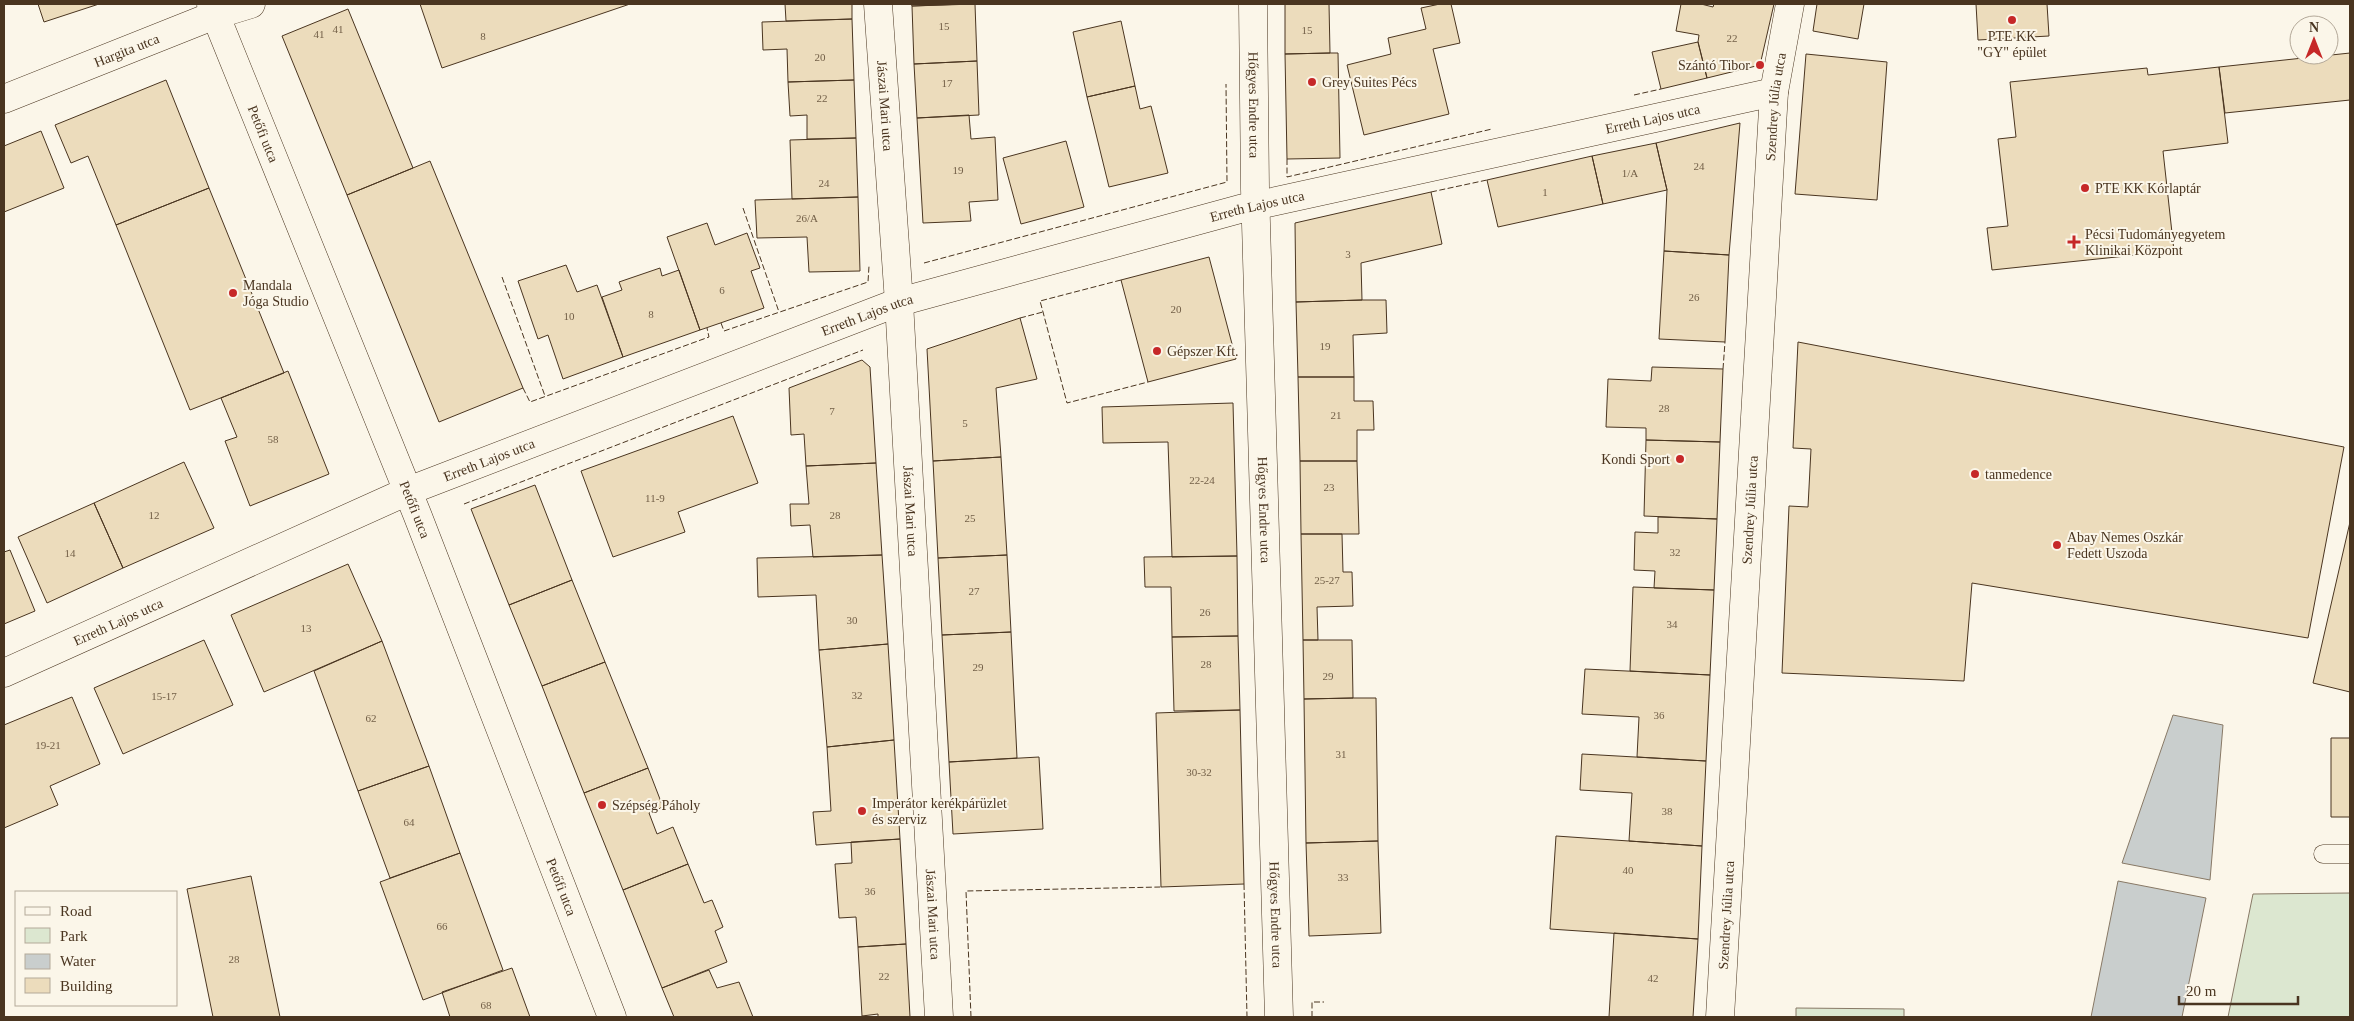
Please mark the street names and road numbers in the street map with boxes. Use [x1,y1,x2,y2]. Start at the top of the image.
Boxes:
street label: Hargita utca [92,31,162,70]
street label: Szendrey Júlia utca [1763,51,1789,161]
street label: Hőgyes Endre utca [1246,52,1262,159]
street label: Jászai Mari utca [874,60,895,152]
street label: Erreth Lajos utca [1604,101,1702,137]
street label: Petőfi utca [245,103,282,165]
street label: Erreth Lajos utca [1208,188,1307,225]
street label: Erreth Lajos utca [820,291,915,339]
street label: Erreth Lajos utca [442,436,538,485]
street label: Szendrey Júlia utca [1739,454,1761,565]
street label: Hőgyes Endre utca [1255,456,1273,564]
street label: Jászai Mari utca [900,465,920,558]
street label: Petőfi utca [396,479,433,541]
street label: Erreth Lajos utca [71,595,166,649]
street label: Petőfi utca [543,856,579,919]
street label: Szendrey Júlia utca [1716,860,1737,970]
street label: Hőgyes Endre utca [1266,861,1285,969]
street label: Jászai Mari utca [923,868,943,961]

